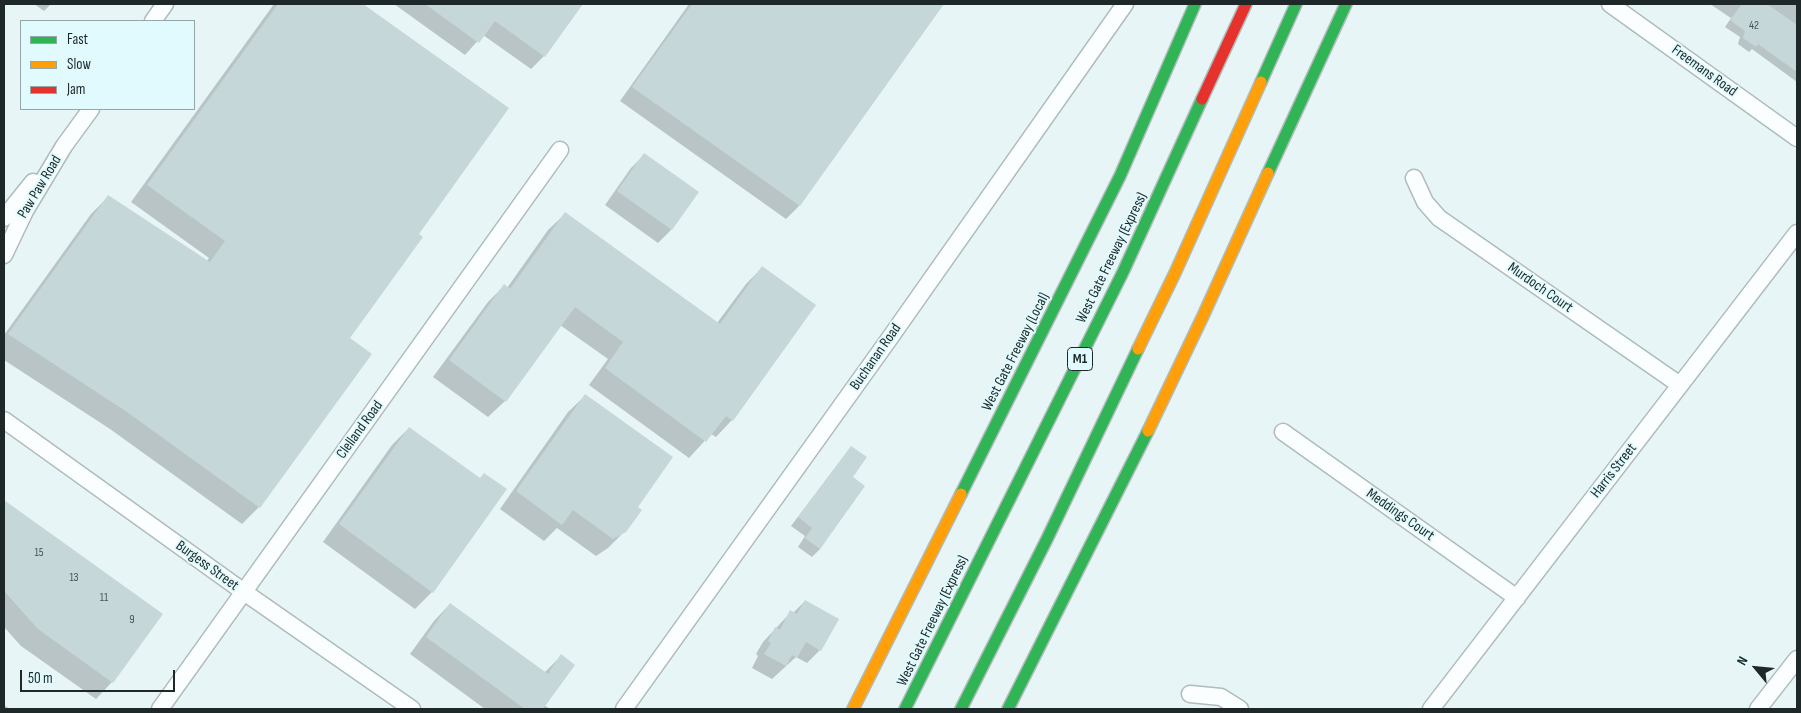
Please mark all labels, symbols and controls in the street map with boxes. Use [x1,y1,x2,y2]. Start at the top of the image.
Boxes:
house number: 42 [1749,19,1759,33]
legend [20,20,195,110]
text: Fast [67,30,88,49]
street label: Freemans Road [1668,41,1740,101]
text: Slow [67,55,91,74]
text: Jam [67,80,85,99]
street label: Paw Paw Road [14,152,66,222]
street label: West Gate Freeway (Express) [1073,190,1151,326]
street label: Murdoch Court [1504,259,1576,317]
street label: West Gate Freeway (Local) [978,290,1054,414]
street label: Buchanan Road [847,320,905,394]
road number: M1 [1068,348,1092,370]
street label: Clelland Road [333,397,387,463]
street label: Harris Street [1587,440,1641,502]
street label: Meddings Court [1362,485,1438,545]
street label: Burgess Street [172,537,242,595]
house number: 15 [34,546,44,560]
street label: West Gate Freeway (Express) [894,553,972,689]
house number: 13 [69,571,79,585]
house number: 11 [100,591,108,605]
house number: 9 [129,613,135,627]
north arrow [1731,643,1781,693]
text: N [1733,653,1752,668]
scale bar [22,660,178,692]
text: 50 m [28,669,53,688]

